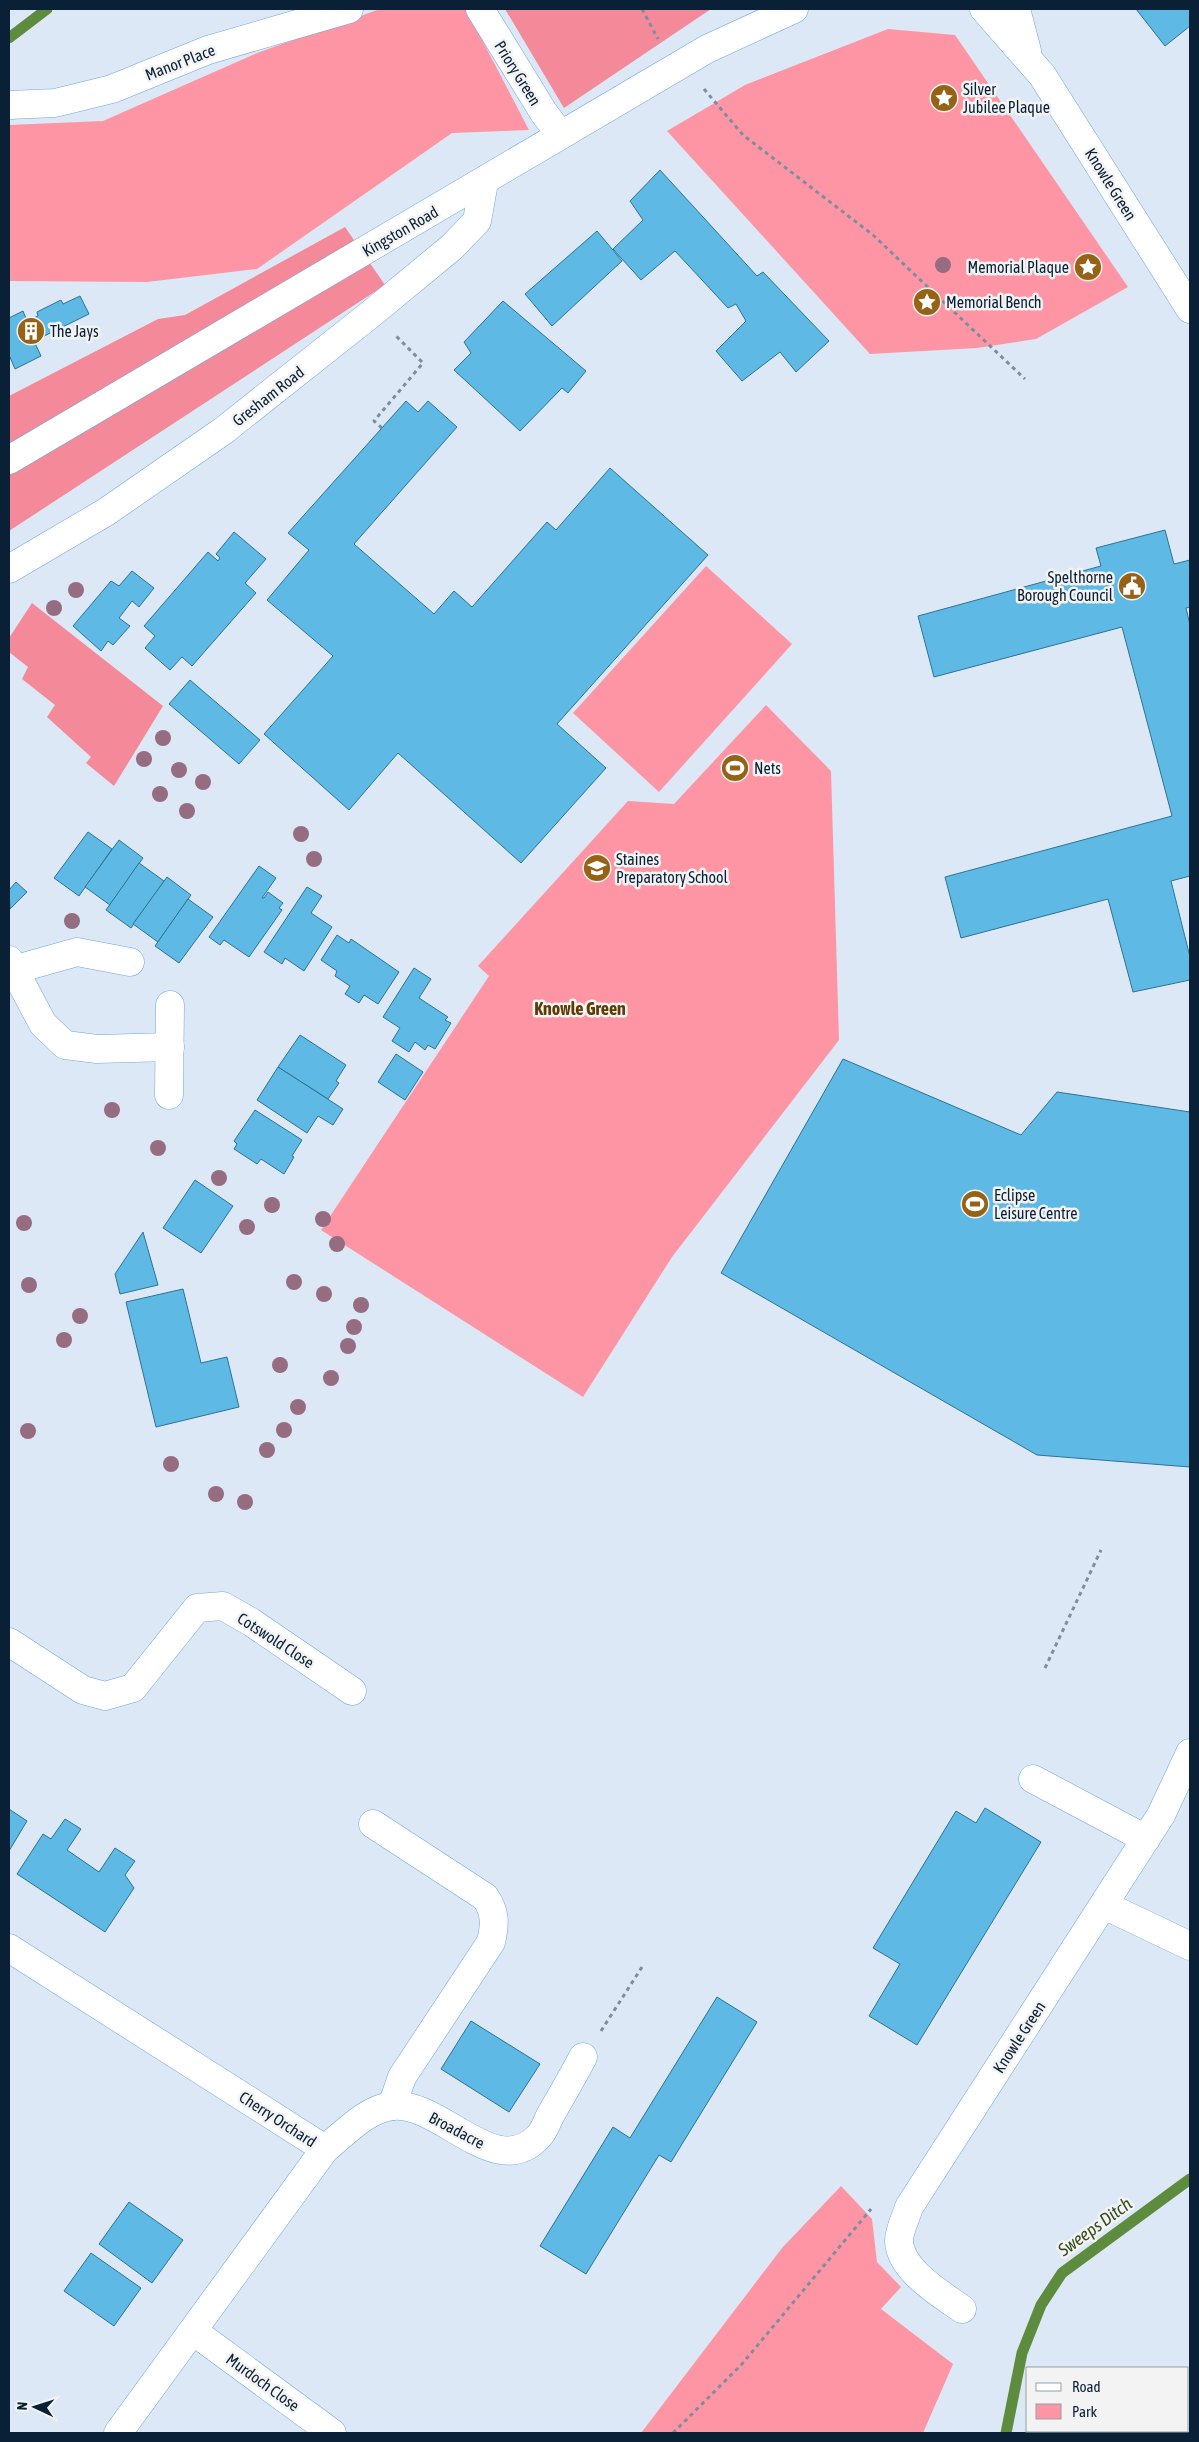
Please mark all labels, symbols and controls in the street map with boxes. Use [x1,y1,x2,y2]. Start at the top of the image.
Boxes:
street label: Priory Green [490,37,545,109]
street label: Manor Place [143,41,217,83]
place label: Silver Jubilee Plaque [963,80,1050,117]
place icon: Silver Jubilee Plaque [929,83,959,113]
street label: Knowle Green [1082,145,1140,223]
street label: Kingston Road [359,202,441,261]
place icon: Memorial Plaque [1073,252,1103,282]
place label: Memorial Plaque [968,258,1069,277]
place icon: Memorial Bench [912,287,942,317]
place label: Memorial Bench [946,293,1042,311]
building icon: The Jays [16,316,46,346]
place label: The Jays [50,322,99,341]
street label: Gresham Road [229,363,307,429]
place label: Spelthorne Borough Council [1017,568,1114,605]
public building icon: Spelthorne Borough Council [1117,571,1147,601]
sports icon: Nets [720,753,750,783]
place label: Nets [754,759,781,777]
place label: Staines Preparatory School [616,850,729,887]
school or university icon: Staines Preparatory School [582,853,612,883]
district label: Knowle Green [534,998,626,1019]
place label: Eclipse Leisure Centre [994,1186,1078,1222]
sports icon: Eclipse Leisure Centre [960,1189,990,1219]
street label: Cotswold Close [234,1609,318,1671]
street label: Knowle Green [989,1998,1049,2076]
street label: Cherry Orchard [236,2088,320,2151]
street label: Broadacre [426,2108,488,2152]
water label: Sweeps Ditch [1053,2193,1136,2261]
street label: Murdoch Close [223,2349,303,2415]
legend [1026,2367,1189,2432]
text: Road [1072,2378,1101,2395]
north arrow [10,2382,60,2432]
text: N [14,2401,30,2411]
text: Park [1072,2403,1097,2420]

